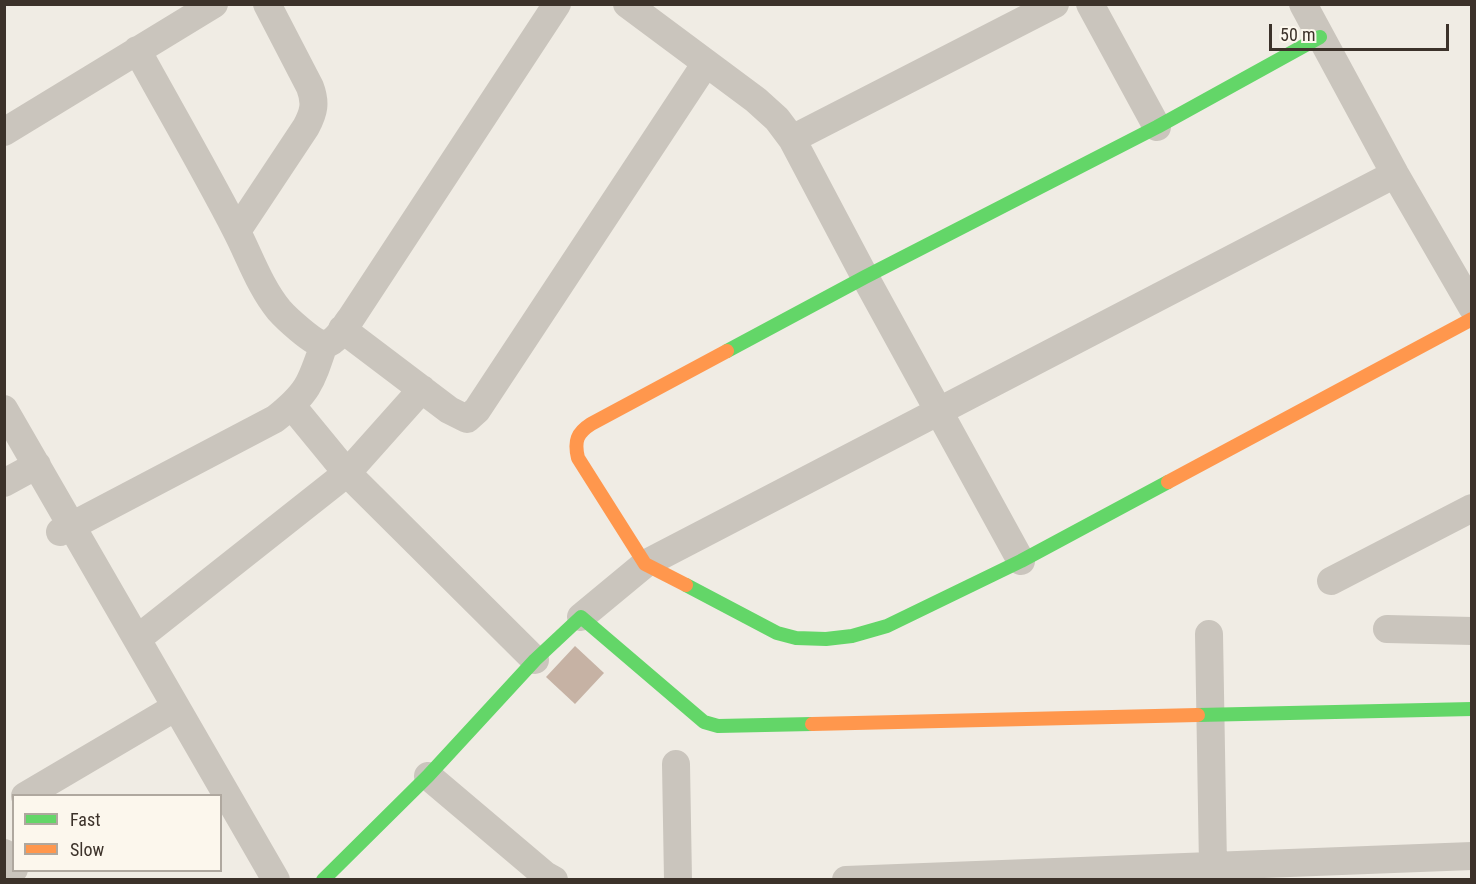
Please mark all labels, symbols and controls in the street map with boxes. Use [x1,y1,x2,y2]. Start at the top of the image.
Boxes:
scale bar [1272,12,1452,50]
text: 50 m [1280,24,1315,45]
legend [12,794,222,872]
text: Fast [70,809,101,830]
text: Slow [70,839,104,860]

